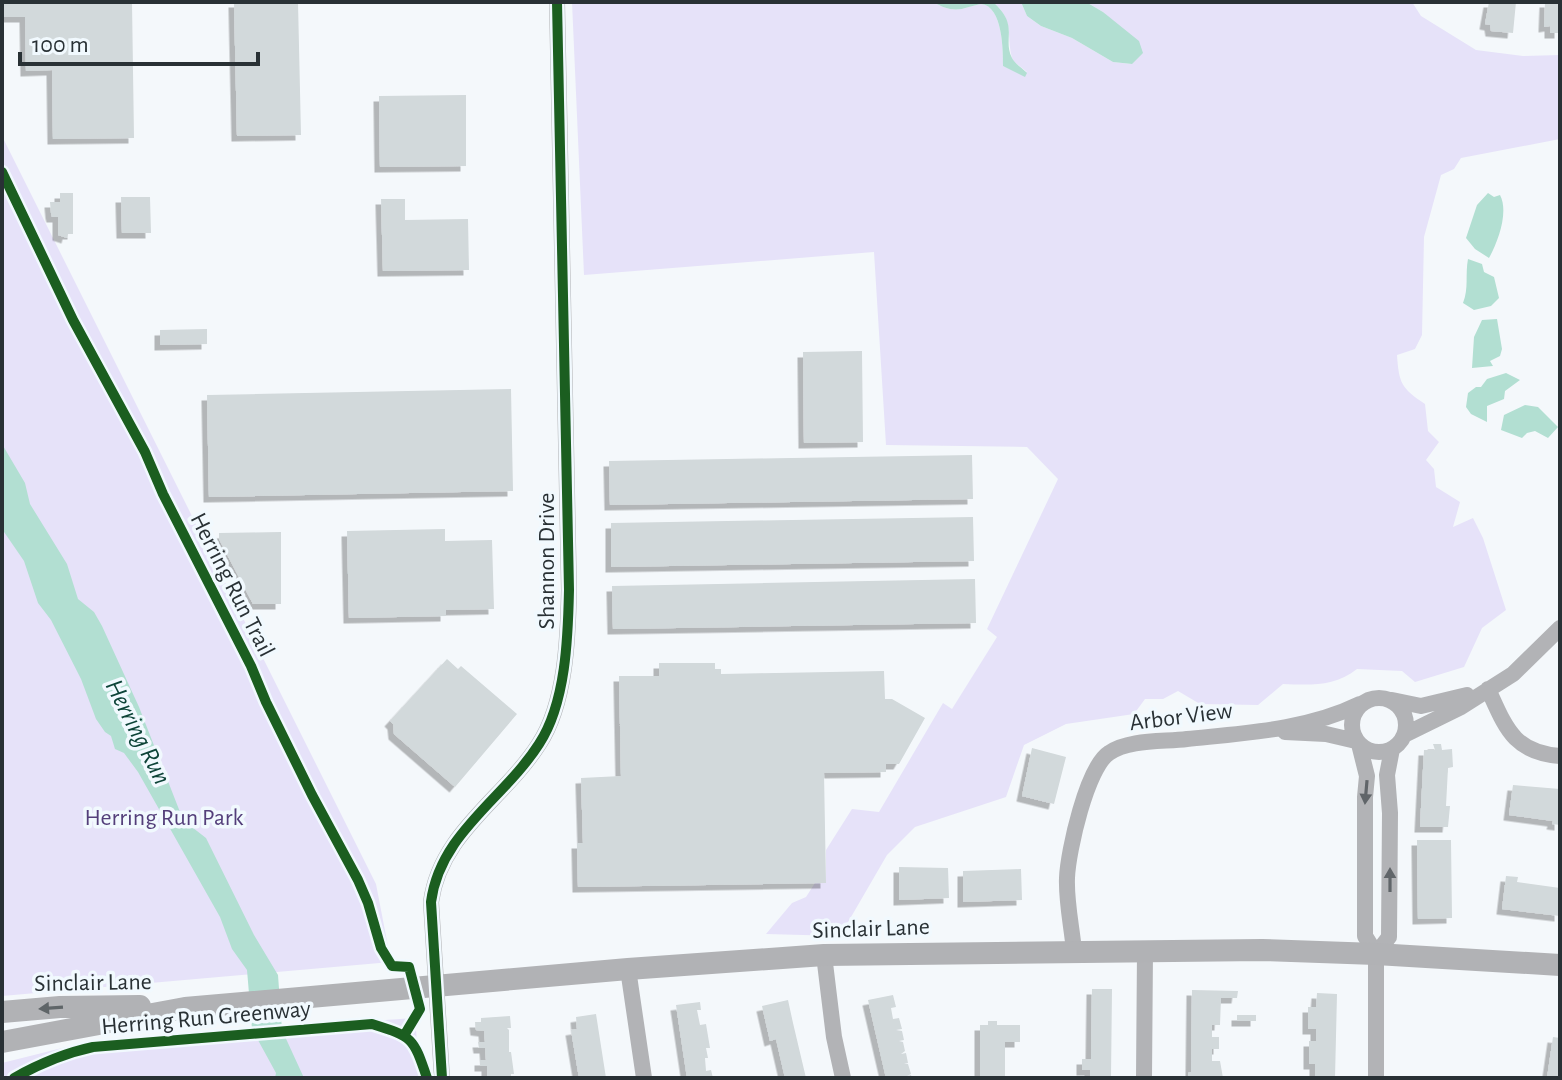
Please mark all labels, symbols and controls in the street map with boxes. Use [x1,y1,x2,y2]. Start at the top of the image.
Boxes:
scale bar [20,16,258,66]
text: 100 m [32,33,89,57]
street label: Shannon Drive [535,493,559,629]
street label: Herring Run Trail [185,509,279,661]
water label: Herring Run [101,675,175,789]
street label: Arbor View [1128,699,1234,735]
one-way arrow [1359,779,1372,804]
park label: Herring Run Park [85,806,244,830]
one-way arrow [1384,867,1396,892]
street label: Sinclair Lane [812,915,930,943]
street label: Sinclair Lane [34,970,152,996]
street label: Herring Run Greenway [100,997,312,1039]
one-way arrow [38,1002,63,1015]

